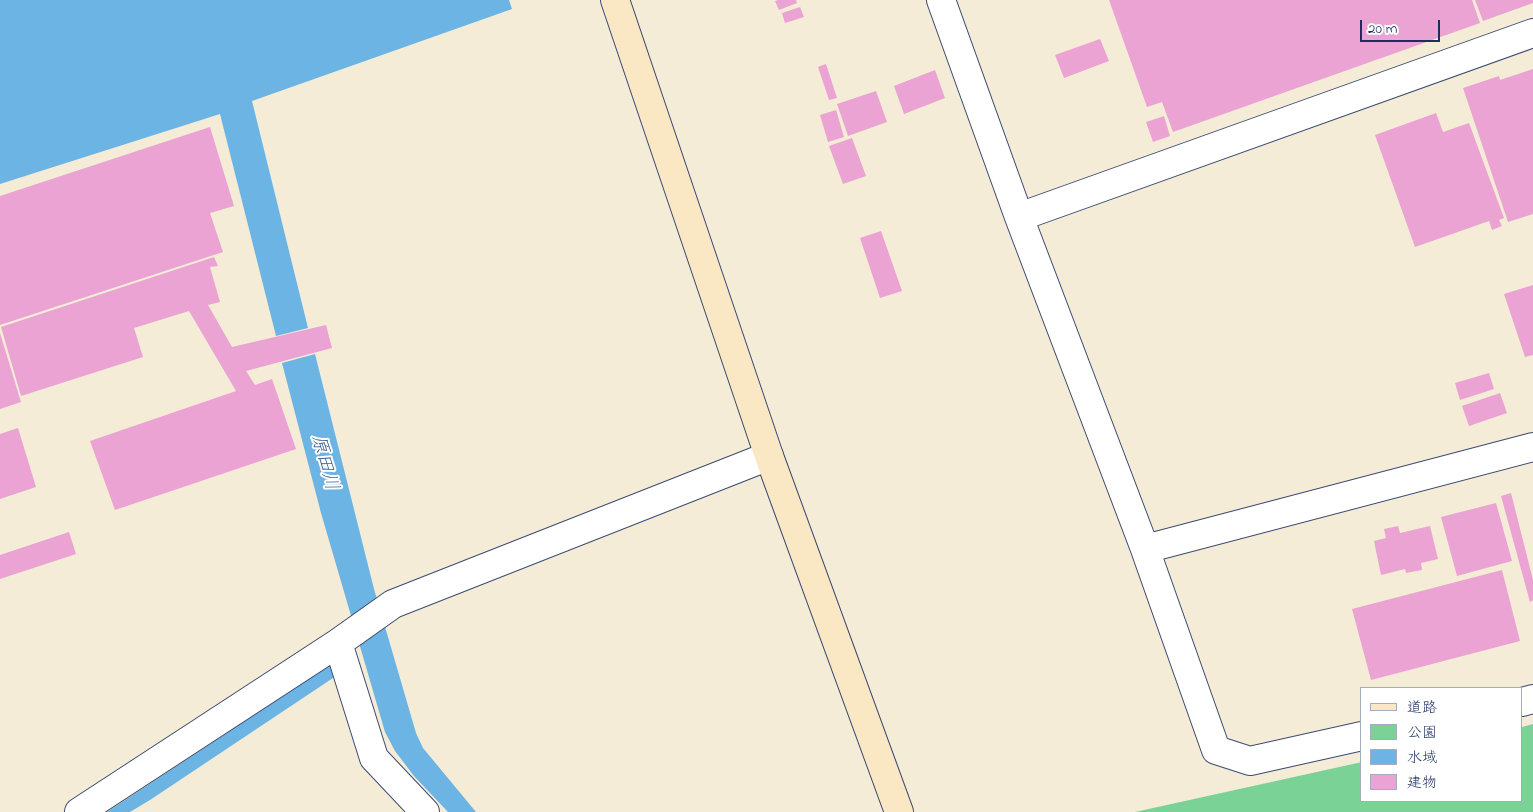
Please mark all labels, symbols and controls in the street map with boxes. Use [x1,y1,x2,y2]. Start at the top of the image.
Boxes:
scale bar [1363,10,1443,42]
text: 20 m [1368,18,1397,40]
water label: 原田川 [305,433,341,493]
legend [1360,687,1523,802]
text: 道路 [1407,697,1437,719]
text: 公園 [1407,722,1437,744]
text: 水域 [1407,747,1437,769]
text: 建物 [1407,772,1437,794]

